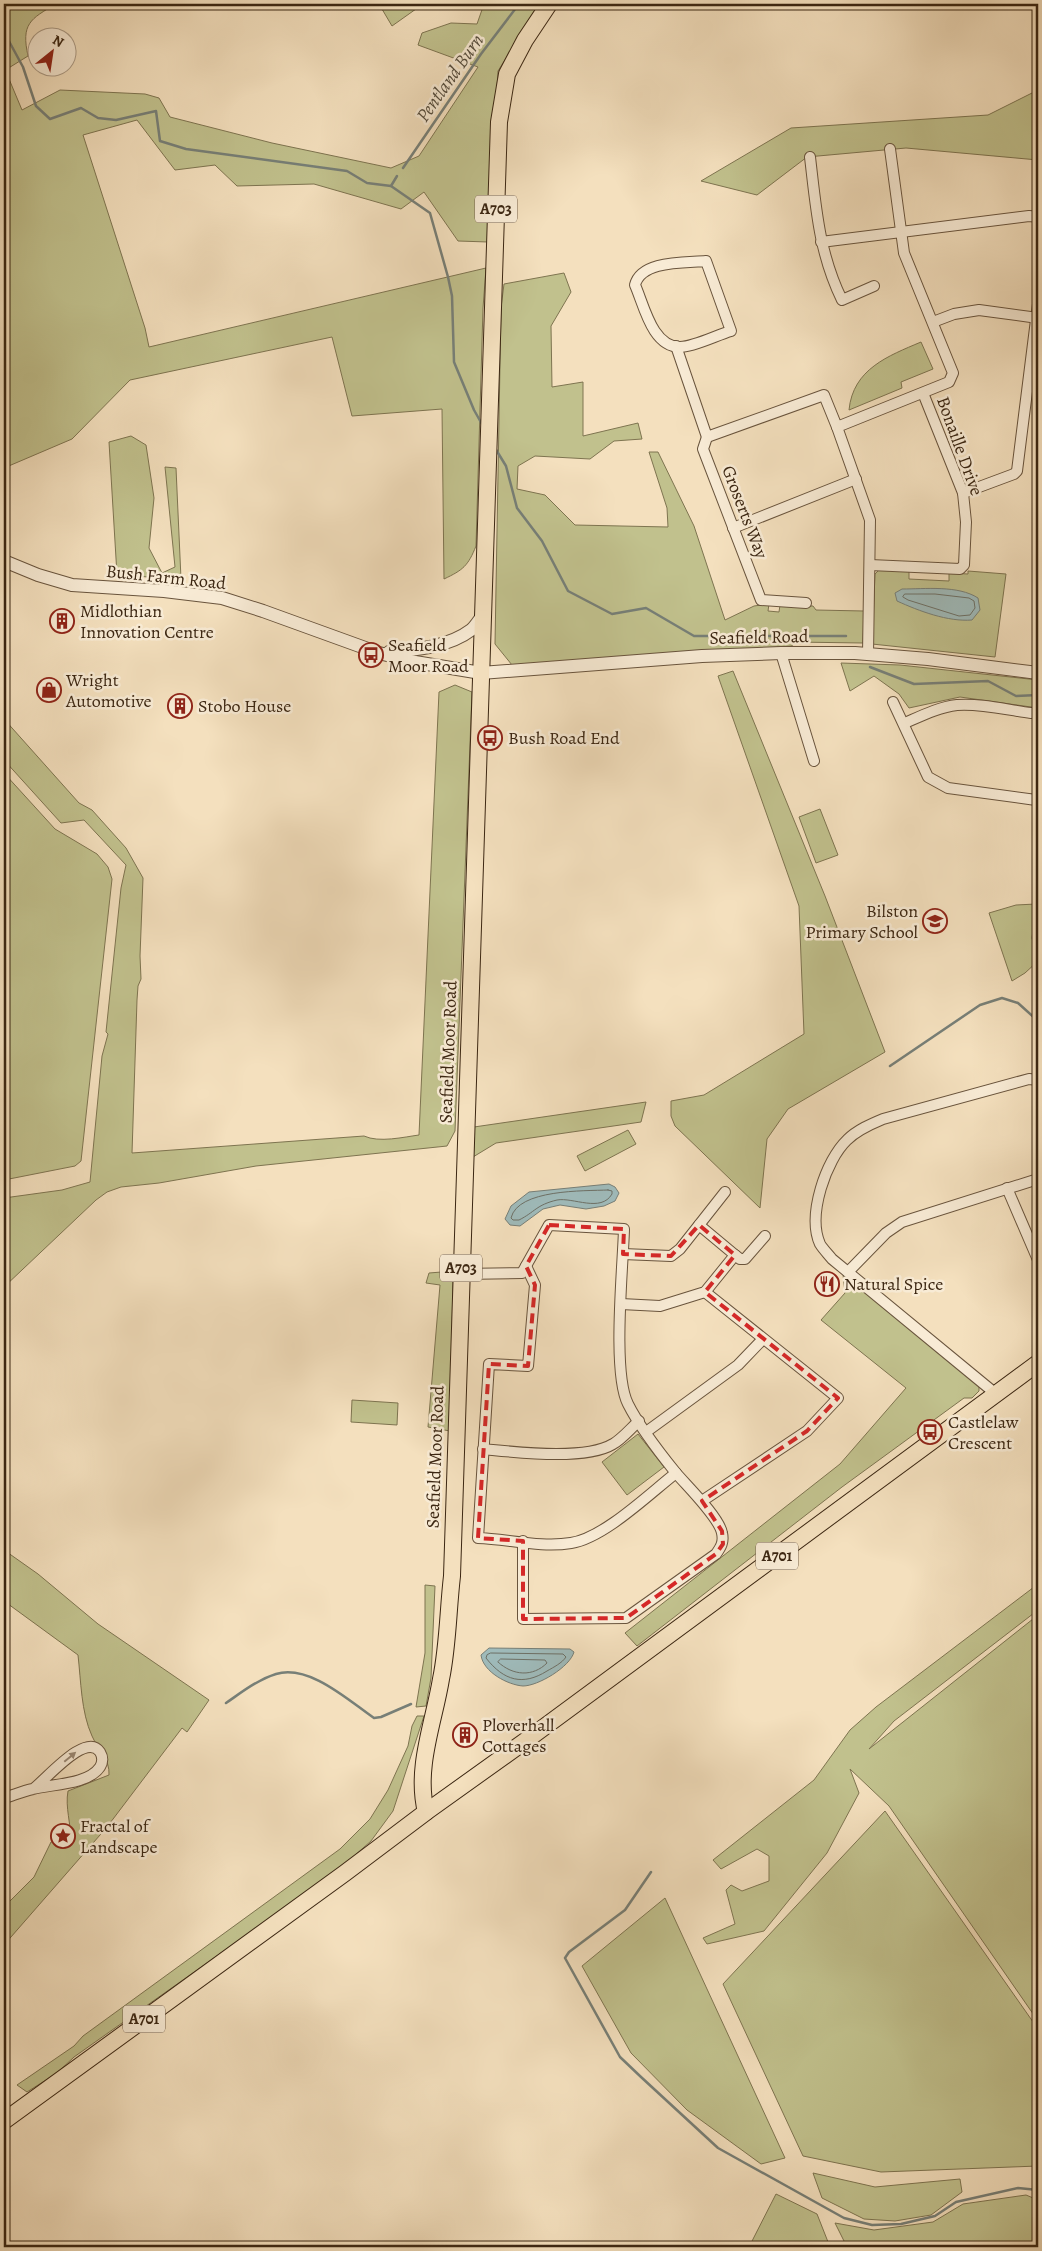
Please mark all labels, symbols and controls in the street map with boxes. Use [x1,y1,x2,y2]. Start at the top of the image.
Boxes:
north arrow [28,28,78,78]
water label: Pentland Burn [410,29,490,127]
text: N [49,30,67,52]
road number: A703 [475,195,517,222]
street label: Bonaille Drive [931,393,989,499]
street label: Groserts Way [716,462,774,563]
street label: Bush Farm Road [105,559,228,595]
place label: Midlothian Innovation Centre [80,599,214,644]
building icon: Midlothian Innovation Centre [49,608,75,634]
street label: Seafield Road [709,624,809,650]
place label: Seafield Moor Road [388,633,469,678]
bus stop icon: Seafield Moor Road [358,642,384,668]
place label: Wright Automotive [65,668,152,713]
shop icon: Wright Automotive [36,677,62,703]
building icon: Stobo House [167,693,193,719]
place label: Stobo House [198,694,291,718]
bus stop icon: Bush Road End [477,725,503,751]
place label: Bush Road End [508,726,620,750]
place label: Bilston Primary School [805,899,919,944]
school or university icon: Bilston Primary School [922,908,948,934]
street label: Seafield Moor Road [434,980,462,1124]
road number: A703 [440,1254,482,1282]
restaurant icon: Natural Spice [814,1271,840,1297]
place label: Natural Spice [844,1272,943,1296]
street label: Seafield Moor Road [421,1385,449,1529]
place label: Castlelaw Crescent [948,1410,1019,1455]
bus stop icon: Castlelaw Crescent [917,1419,943,1445]
road number: A701 [756,1542,798,1570]
place label: Ploverhall Cottages [482,1713,555,1758]
building icon: Ploverhall Cottages [452,1722,478,1748]
one-way arrow [63,1751,76,1762]
place label: Fractal of Landscape [80,1814,158,1859]
place icon: Fractal of Landscape [50,1823,76,1849]
road number: A701 [123,2006,165,2032]

